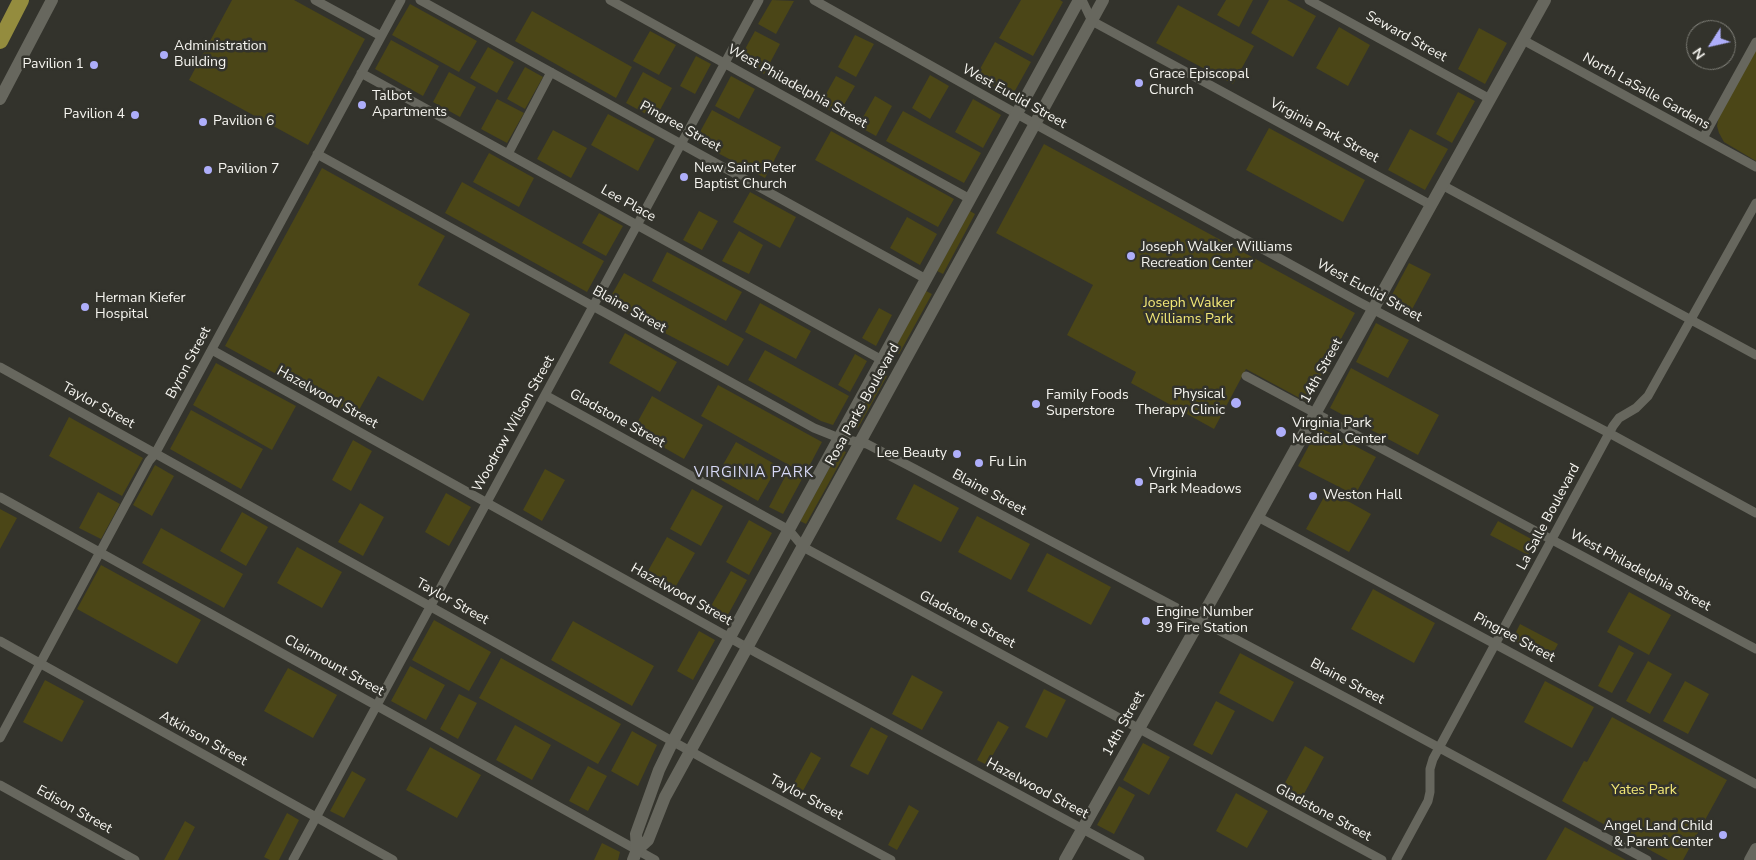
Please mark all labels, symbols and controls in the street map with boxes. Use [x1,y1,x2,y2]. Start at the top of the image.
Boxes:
street label: Seward Street [1363,8,1449,66]
north arrow [1686,20,1736,70]
place label: Administration Building [174,39,267,72]
street label: West Philadelphia Street [724,42,870,132]
marker: Administration Building [158,49,170,61]
street label: North LaSalle Gardens [1579,50,1713,134]
place label: Pavilion 1 [23,57,84,73]
marker: Pavilion 1 [88,59,100,71]
street label: West Euclid Street [959,61,1069,133]
place label: Grace Episcopal Church [1149,67,1249,100]
marker: Grace Episcopal Church [1133,77,1145,89]
place label: Talbot Apartments [372,89,447,121]
street label: Virginia Park Street [1267,95,1381,167]
street label: Pingree Street [637,98,723,156]
marker: Talbot Apartments [356,99,368,111]
place label: Pavilion 4 [64,107,125,123]
marker: Pavilion 4 [129,109,141,121]
place label: Pavilion 6 [213,114,274,130]
marker: Pavilion 6 [197,116,209,128]
place label: New Saint Peter Baptist Church [694,161,796,193]
place label: Pavilion 7 [218,162,279,178]
marker: Pavilion 7 [202,164,214,176]
marker: New Saint Peter Baptist Church [678,171,690,183]
street label: Lee Place [598,182,658,226]
place label: Joseph Walker Williams Recreation Center [1141,240,1293,272]
marker: Joseph Walker Williams Recreation Center [1125,250,1137,262]
street label: West Euclid Street [1313,256,1425,326]
street label: Blaine Street [589,283,669,337]
place label: Herman Kiefer Hospital [95,291,185,324]
park label: Joseph Walker Williams Park [1143,296,1235,328]
marker: Herman Kiefer Hospital [79,301,91,313]
street label: Byron Street [163,324,215,402]
street label: 14th Street [1297,336,1347,406]
street label: Rosa Parks Boulevard [822,341,904,469]
street label: Woodrow Wilson Street [469,353,559,495]
street label: Hazelwood Street [273,363,381,433]
street label: Taylor Street [59,379,137,433]
street label: Gladstone Street [566,386,668,452]
place label: Physical Therapy Clinic [1135,387,1225,420]
place label: Family Foods Superstore [1046,388,1129,421]
marker: Physical Therapy Clinic [1229,396,1243,410]
marker: Family Foods Superstore [1030,398,1042,410]
place label: Virginia Park Medical Center [1292,416,1386,448]
marker: Virginia Park Medical Center [1274,425,1288,439]
place label: Lee Beauty [877,446,947,462]
marker: Lee Beauty [951,448,963,460]
place label: Fu Lin [989,455,1027,471]
marker: Fu Lin [973,457,985,469]
street label: La Salle Boulevard [1514,461,1584,573]
district label: VIRGINIA PARK [692,464,816,482]
street label: Blaine Street [949,466,1029,520]
place label: Virginia Park Meadows [1149,466,1242,498]
marker: Virginia Park Meadows [1133,476,1145,488]
place label: Weston Hall [1323,488,1402,504]
marker: Weston Hall [1307,490,1319,502]
street label: West Philadelphia Street [1567,527,1713,615]
street label: Hazelwood Street [627,560,735,630]
street label: Taylor Street [413,575,491,629]
street label: Gladstone Street [916,588,1018,652]
place label: Engine Number 39 Fire Station [1156,605,1253,638]
street label: Pingree Street [1470,609,1558,667]
marker: Engine Number 39 Fire Station [1140,615,1152,627]
street label: Clairmount Street [281,632,387,700]
street label: Blaine Street [1307,655,1387,709]
street label: 14th Street [1099,689,1149,759]
street label: Atkinson Street [156,708,250,770]
street label: Hazelwood Street [983,755,1091,823]
street label: Taylor Street [766,772,846,824]
street label: Gladstone Street [1272,781,1374,845]
street label: Edison Street [33,782,115,838]
park label: Yates Park [1611,783,1677,799]
place label: Angel Land Child & Parent Center [1604,819,1713,852]
marker: Angel Land Child & Parent Center [1717,829,1729,841]

